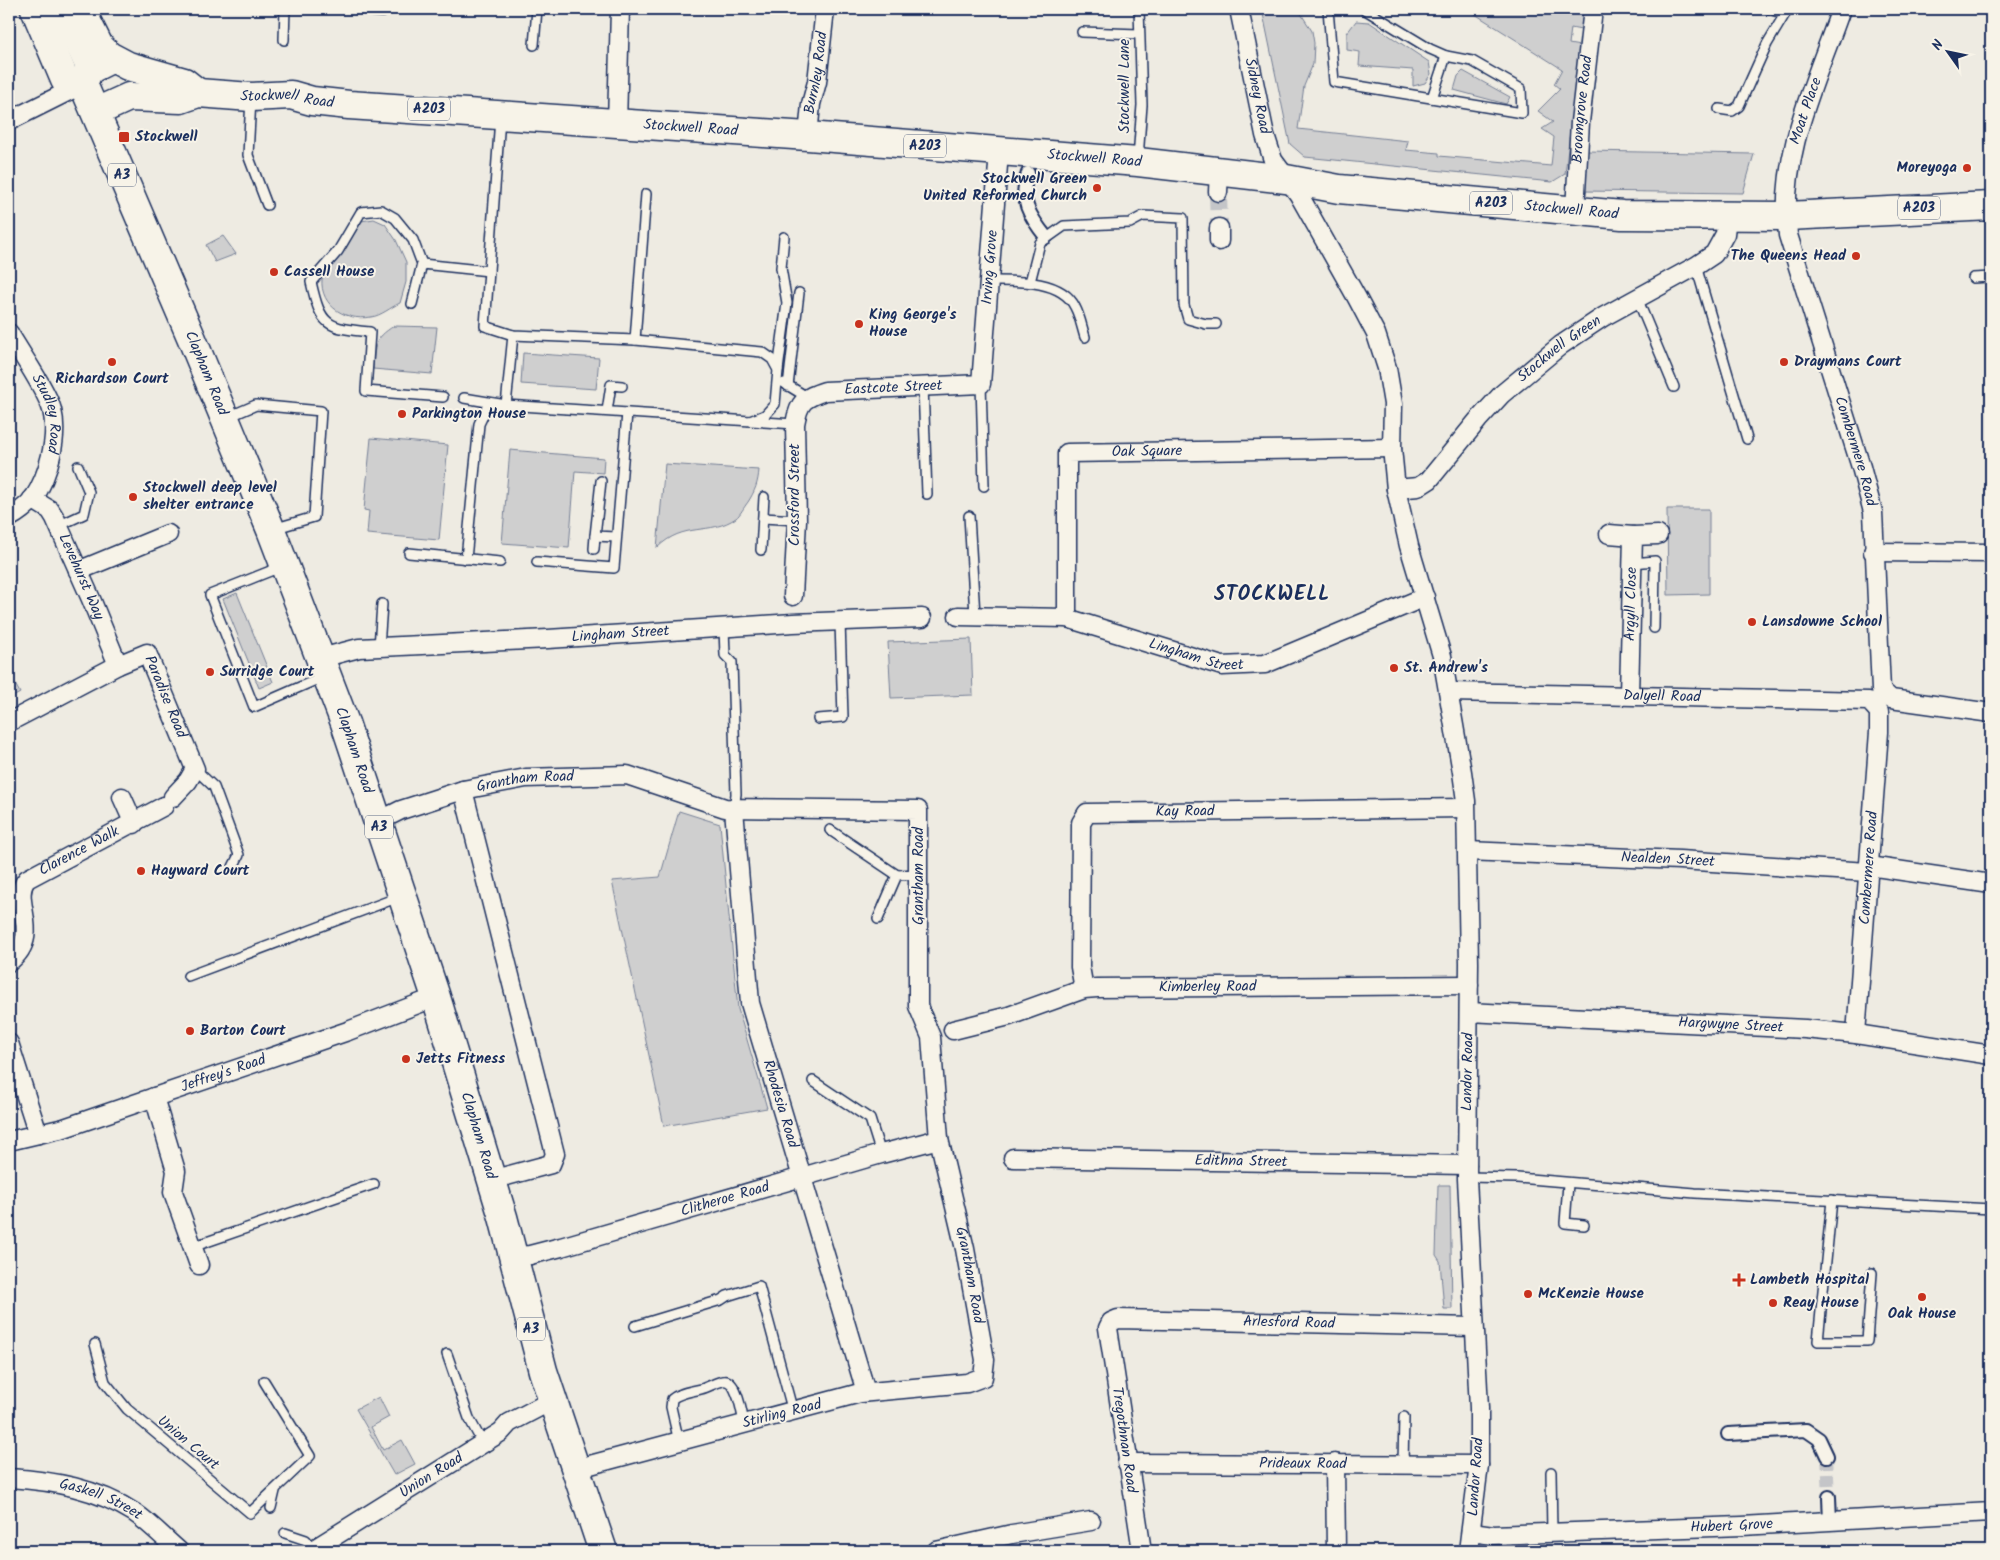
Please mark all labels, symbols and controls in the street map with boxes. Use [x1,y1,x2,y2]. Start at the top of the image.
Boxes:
north arrow [1922,28,1972,78]
street label: Burnley Road [798,30,835,115]
text: N [1926,36,1950,55]
street label: Stockwell Lane [1113,39,1137,133]
street label: Broomgrove Road [1566,54,1600,164]
street label: Sidney Road [1237,56,1277,137]
street label: Moat Place [1783,74,1829,148]
street label: Stockwell Road [239,83,336,115]
road number: A203 [408,98,450,120]
street label: Stockwell Road [643,113,739,143]
place label: Stockwell [135,125,198,149]
marker: Stockwell [117,130,131,144]
road number: A203 [904,134,946,158]
street label: Stockwell Road [1046,143,1143,174]
place label: Moreyoga [1897,156,1957,180]
marker: Moreyoga [1961,162,1973,174]
road number: A3 [108,164,136,186]
place label: Stockwell Green United Reformed Church [923,167,1087,208]
marker: Stockwell Green United Reformed Church [1091,182,1103,194]
road number: A203 [1470,192,1512,214]
street label: Stockwell Road [1523,194,1620,227]
road number: A203 [1898,197,1940,220]
street label: Irving Grove [975,229,1005,305]
place label: The Queens Head [1731,244,1847,268]
marker: The Queens Head [1850,250,1862,262]
place label: Cassell House [284,260,375,284]
marker: Cassell House [268,266,280,278]
place label: King George's House [869,303,957,344]
street label: Stockwell Green [1512,309,1606,389]
marker: King George's House [853,318,865,330]
street label: Clapham Road [178,327,235,420]
place label: Draymans Court [1794,350,1902,374]
marker: Richardson Court [106,356,118,368]
marker: Draymans Court [1778,356,1790,368]
place label: Richardson Court [55,367,169,391]
street label: Studley Road [25,370,66,456]
street label: Eastcote Street [844,374,943,402]
street label: Combermere Road [1827,393,1883,510]
place label: Parkington House [412,402,527,426]
marker: Parkington House [396,408,408,420]
street label: Oak Square [1112,439,1183,464]
street label: Crossford Street [783,444,807,546]
place label: Stockwell deep level shelter entrance [143,476,277,517]
marker: Stockwell deep level shelter entrance [127,491,139,503]
street label: Levehurst Way [51,530,111,625]
street label: Argyll Close [1618,566,1644,641]
district label: STOCKWELL [1214,579,1330,611]
place label: Lansdowne School [1762,610,1882,634]
marker: Lansdowne School [1746,616,1758,628]
street label: Lingham Street [571,619,670,649]
street label: Lingham Street [1146,632,1244,678]
street label: Paradise Road [137,652,193,743]
place label: St. Andrew's [1404,656,1488,680]
place label: Surridge Court [220,660,315,684]
marker: St. Andrew's [1388,662,1400,674]
marker: Surridge Court [204,666,216,678]
street label: Dalyell Road [1623,684,1702,709]
street label: Clapham Road [328,703,380,797]
street label: Grantham Road [474,765,575,799]
street label: Kay Road [1155,799,1215,824]
street label: Combermere Road [1853,810,1885,926]
road number: A3 [365,816,393,839]
street label: Clarence Walk [34,819,125,883]
street label: Grantham Road [907,826,931,925]
street label: Nealden Street [1620,846,1716,874]
place label: Hayward Court [151,859,250,883]
marker: Hayward Court [135,865,147,877]
street label: Kimberley Road [1159,975,1257,1000]
street label: Hargwyne Street [1678,1011,1784,1040]
place label: Barton Court [200,1019,286,1043]
marker: Barton Court [184,1025,196,1037]
street label: Landor Road [1455,1032,1481,1111]
place label: Jetts Fitness [416,1047,505,1071]
street label: Jeffrey's Road [178,1048,270,1099]
marker: Jetts Fitness [400,1053,412,1065]
street label: Rhodesia Road [756,1057,805,1151]
street label: Clapham Road [454,1089,503,1183]
street label: Edithna Street [1194,1149,1288,1174]
street label: Clitheroe Road [678,1175,773,1224]
street label: Grantham Road [948,1224,990,1326]
place label: Lambeth Hospital [1750,1268,1869,1292]
marker: Lambeth Hospital [1732,1273,1746,1287]
place label: McKenzie House [1538,1282,1644,1306]
marker: McKenzie House [1522,1288,1534,1300]
place label: Reay House [1783,1291,1859,1315]
marker: Oak House [1916,1291,1928,1303]
marker: Reay House [1767,1297,1779,1309]
place label: Oak House [1888,1302,1957,1326]
street label: Arlesford Road [1243,1310,1336,1336]
road number: A3 [517,1318,545,1340]
street label: Tregothnan Road [1105,1386,1143,1495]
street label: Stirling Road [740,1392,825,1435]
street label: Union Court [152,1410,225,1476]
street label: Landor Road [1461,1436,1491,1517]
street label: Union Road [395,1446,468,1505]
street label: Prideaux Road [1259,1452,1347,1476]
street label: Gaskell Street [57,1472,148,1527]
street label: Hubert Grove [1690,1512,1774,1540]

